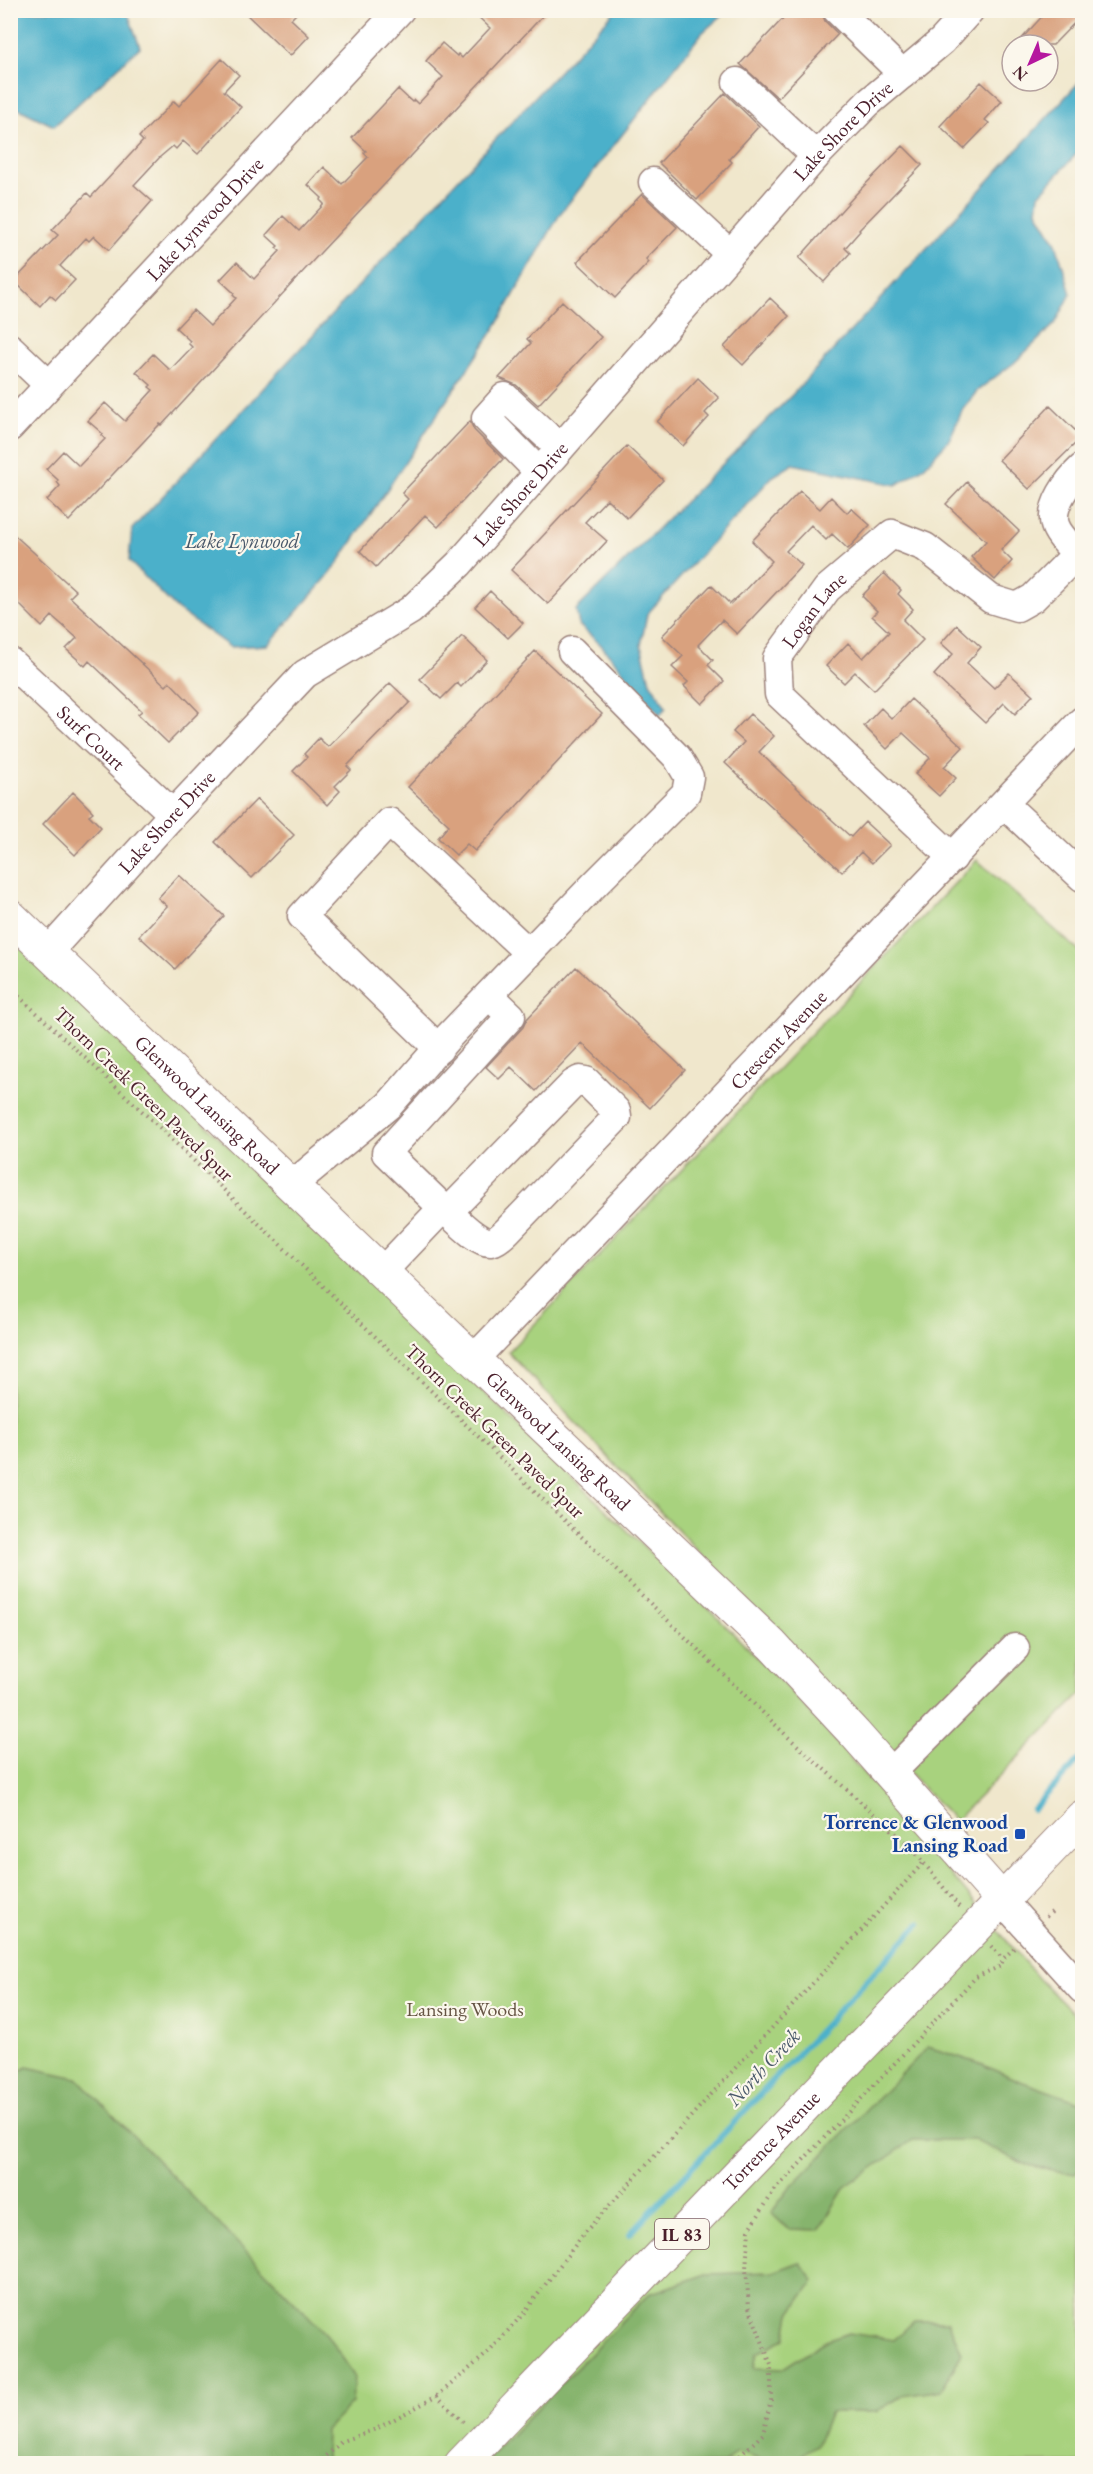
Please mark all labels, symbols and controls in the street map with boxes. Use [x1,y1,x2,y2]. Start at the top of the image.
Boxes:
north arrow [1000,33,1060,93]
text: N [1008,61,1032,85]
street label: Lake Shore Drive [787,75,898,186]
street label: Lake Lynwood Drive [140,151,269,286]
street label: Lake Shore Drive [467,436,574,552]
water label: Lake Lynwood [184,527,300,554]
street label: Logan Lane [776,565,852,653]
street label: Surf Court [51,699,131,777]
street label: Lake Shore Drive [112,764,221,879]
street label: Crescent Avenue [724,984,832,1095]
street label: Thorn Creek Green Paved Spur [49,1001,240,1187]
street label: Glenwood Lansing Road [129,1029,286,1181]
street label: Thorn Creek Green Paved Spur [400,1338,591,1524]
street label: Glenwood Lansing Road [480,1365,637,1517]
place label: Torrence & Glenwood Lansing Road [823,1809,1008,1858]
marker: Torrence & Glenwood Lansing Road [1013,1827,1027,1841]
park label: Lansing Woods [406,1996,524,2022]
water label: North Creek [719,2022,806,2112]
street label: Torrence Avenue [717,2085,826,2197]
road number: IL 83 [655,2219,709,2249]

